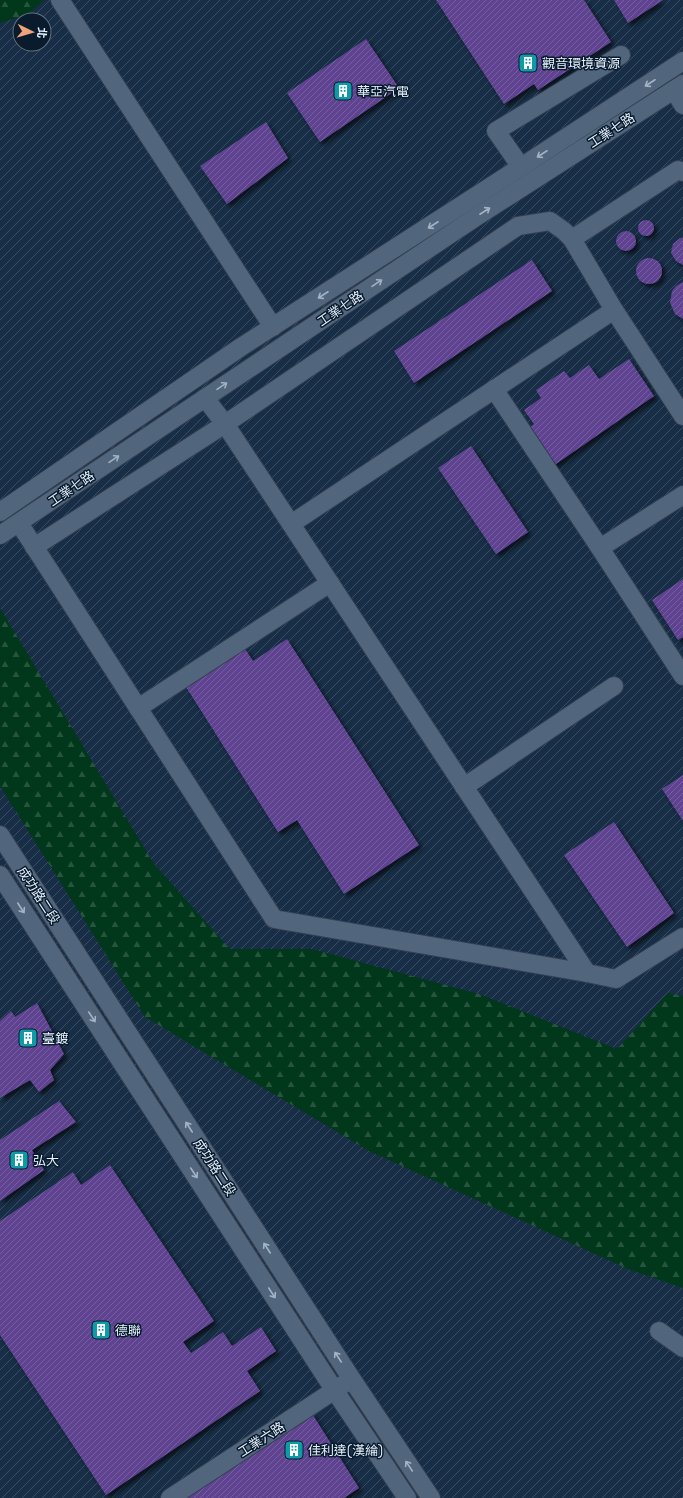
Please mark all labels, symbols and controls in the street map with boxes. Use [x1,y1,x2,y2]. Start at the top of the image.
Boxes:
north arrow [12,12,52,52]
text: 北 [35,27,49,39]
building icon: 觀音環境資源 [517,52,539,74]
place label: 觀音環境資源 [542,55,620,72]
one-way arrow [645,79,656,87]
building icon: 華亞汽電 [332,80,354,102]
place label: 華亞汽電 [357,83,409,100]
street label: 工業七路 [585,109,638,152]
one-way arrow [537,150,548,158]
one-way arrow [479,207,491,215]
one-way arrow [427,220,438,229]
one-way arrow [371,279,382,287]
street label: 工業七路 [314,287,367,330]
one-way arrow [318,291,329,299]
one-way arrow [216,382,228,390]
one-way arrow [108,455,119,463]
street label: 工業七路 [45,467,98,510]
street label: 成功路二段 [14,863,63,927]
one-way arrow [17,902,25,913]
one-way arrow [88,1011,96,1022]
building icon: 臺鍍 [17,1027,39,1049]
place label: 臺鍍 [42,1030,68,1047]
one-way arrow [185,1122,193,1133]
street label: 成功路二段 [190,1135,239,1199]
building icon: 弘大 [8,1149,30,1171]
place label: 弘大 [33,1152,59,1169]
one-way arrow [190,1167,198,1179]
one-way arrow [263,1243,271,1254]
one-way arrow [268,1288,276,1299]
building icon: 德聯 [90,1319,112,1341]
place label: 德聯 [115,1322,141,1339]
one-way arrow [333,1351,341,1363]
street label: 工業六路 [235,1418,288,1461]
building icon: 佳利達(漢綸) [283,1439,305,1461]
place label: 佳利達(漢綸) [308,1442,383,1459]
one-way arrow [405,1460,413,1471]

